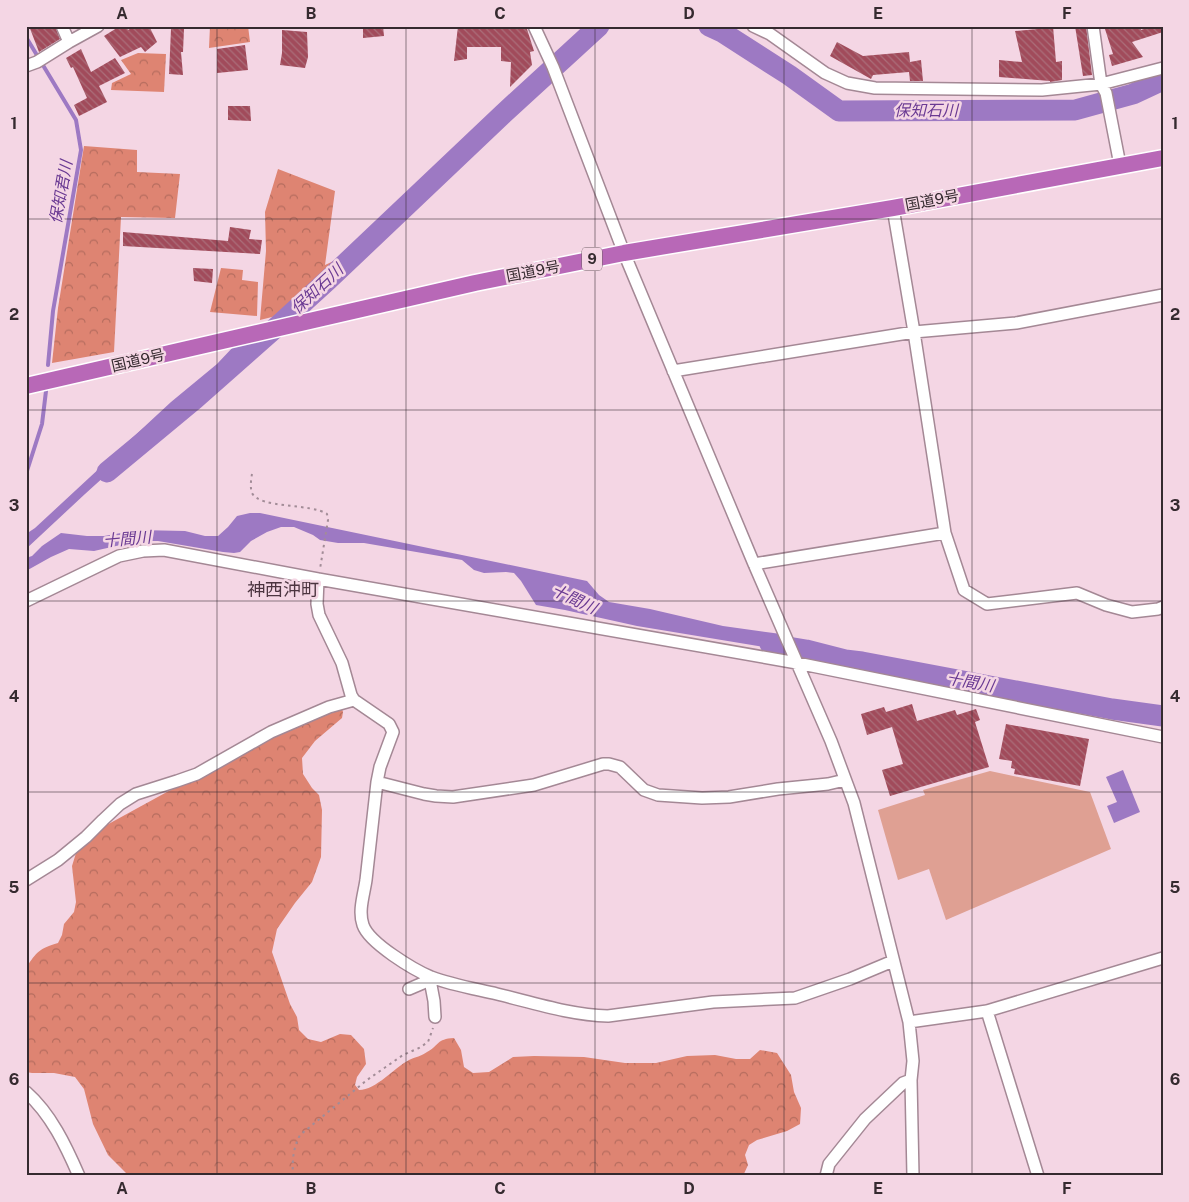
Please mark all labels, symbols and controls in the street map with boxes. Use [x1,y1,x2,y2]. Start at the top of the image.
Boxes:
text: A [116,4,128,23]
text: B [306,4,317,23]
text: C [494,4,506,23]
text: D [683,4,695,23]
text: E [873,4,883,23]
text: F [1062,4,1072,23]
water label: 保知石川 [894,101,960,120]
text: 1 [11,114,17,133]
text: 1 [1172,114,1178,133]
water label: 保知君川 [46,157,76,225]
street label: 国道9号 [904,186,960,214]
road number: 9 [582,248,602,270]
street label: 国道9号 [505,257,561,285]
water label: 保知石川 [287,259,348,318]
text: 2 [9,305,19,324]
text: 2 [1170,305,1180,324]
street label: 国道9号 [110,346,166,374]
text: 3 [9,496,19,515]
text: 3 [1170,496,1180,515]
water label: 十間川 [102,527,154,551]
district label: 神西沖町 [247,579,319,600]
water label: 十間川 [548,580,602,619]
water label: 十間川 [945,668,997,696]
text: 4 [9,687,20,706]
text: 4 [1170,687,1181,706]
text: 5 [9,878,20,897]
text: 5 [1170,878,1181,897]
text: 6 [9,1070,19,1089]
text: 6 [1170,1070,1180,1089]
text: A [116,1179,128,1198]
text: B [306,1179,317,1198]
text: C [494,1179,506,1198]
text: D [683,1179,695,1198]
text: E [873,1179,883,1198]
text: F [1062,1179,1072,1198]

